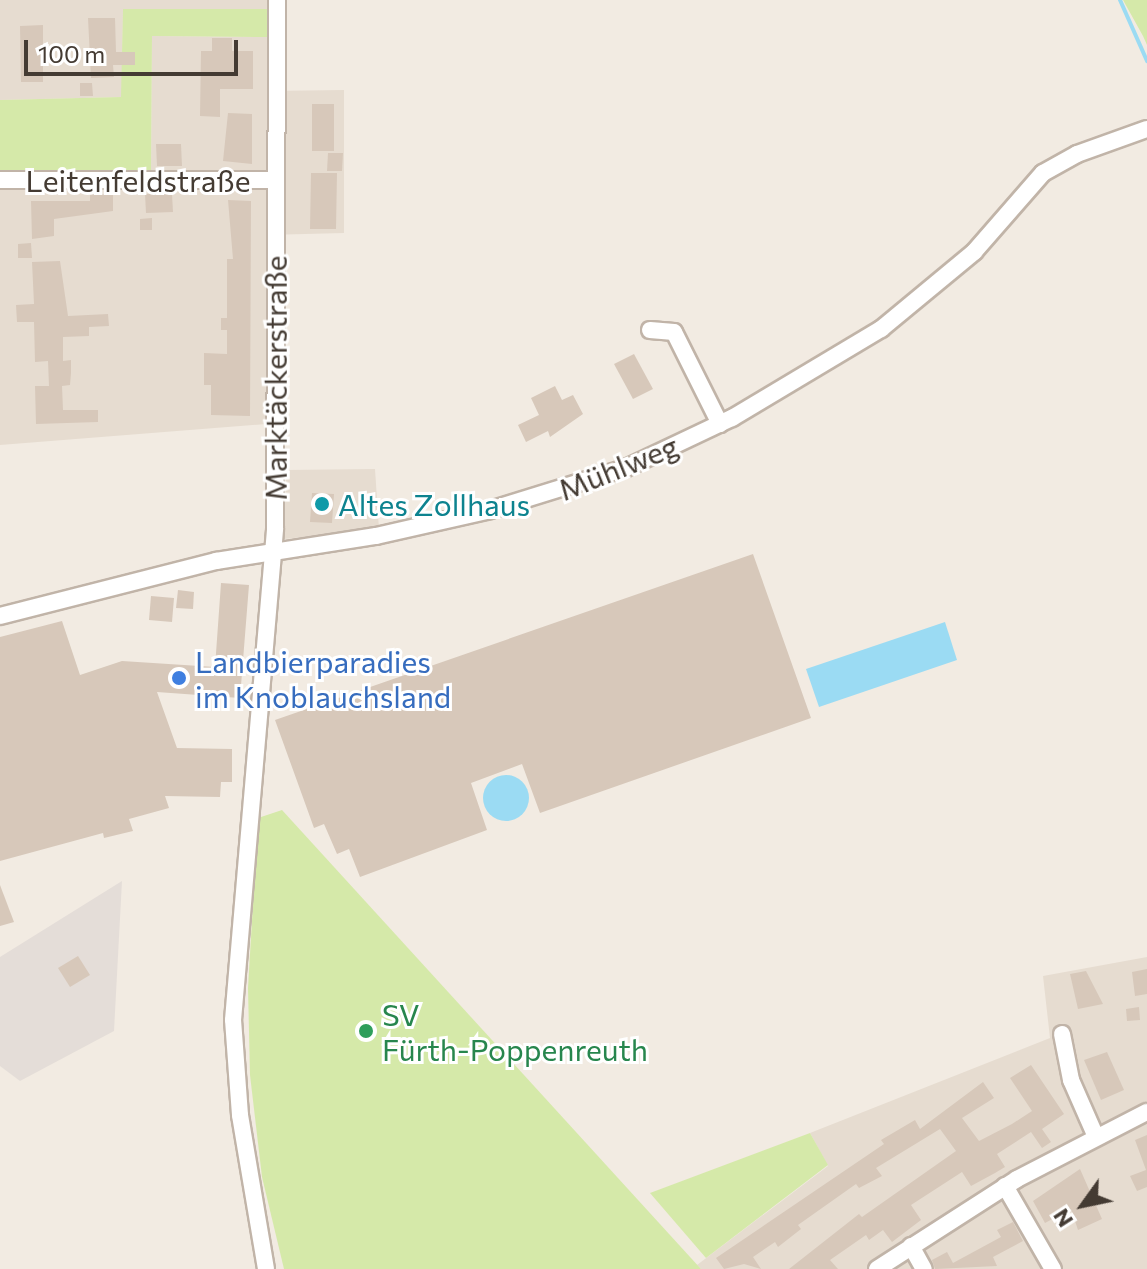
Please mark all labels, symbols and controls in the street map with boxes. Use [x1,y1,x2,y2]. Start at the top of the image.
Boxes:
scale bar [28,24,242,74]
text: 100 m [38,39,105,68]
street label: Leitenfeldstraße [26,162,250,198]
street label: Marktäckerstraße [257,255,293,501]
street label: Mühlweg [553,427,683,507]
place label: Altes Zollhaus [338,486,530,522]
marker: Altes Zollhaus [313,495,331,513]
place label: Landbierparadies im Knoblauchsland [195,643,451,714]
marker: Landbierparadies im Knoblauchsland [170,669,188,687]
place label: SV Fürth-Poppenreuth [382,996,648,1066]
marker: SV Fürth-Poppenreuth [357,1022,375,1040]
north arrow [1043,1165,1123,1245]
text: N [1047,1204,1078,1233]

